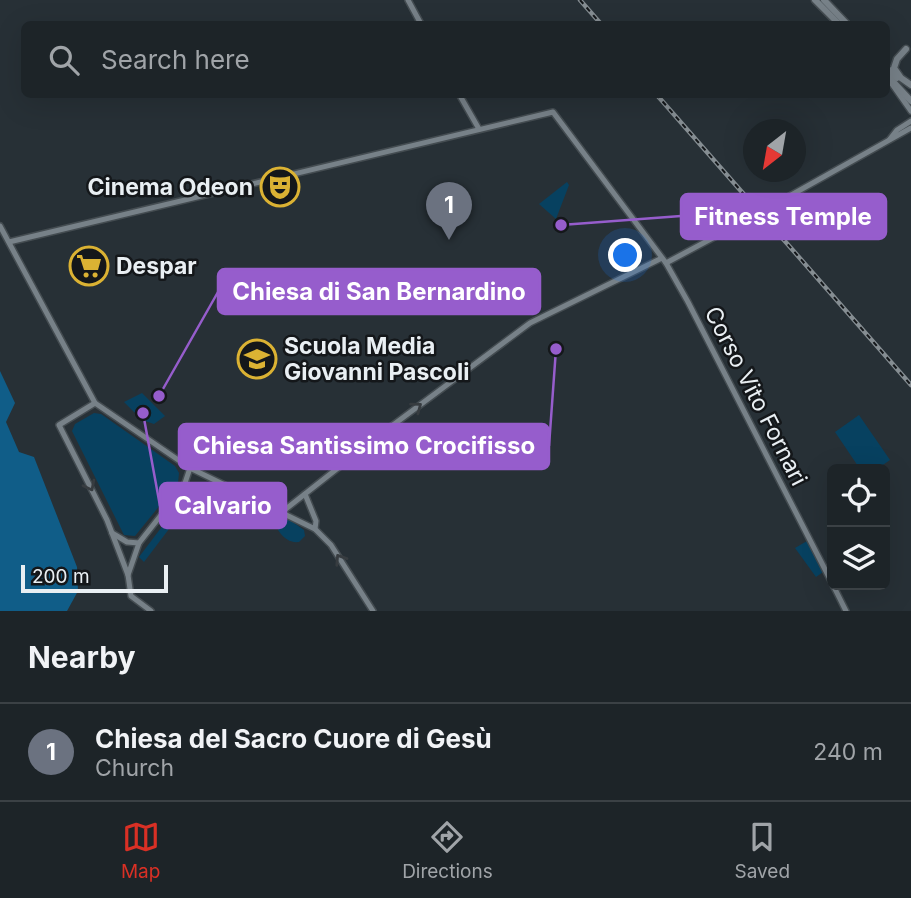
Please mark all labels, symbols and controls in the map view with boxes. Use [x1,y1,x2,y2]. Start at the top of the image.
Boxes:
search box [21,21,890,98]
icon: search [45,41,83,79]
text: Search here [101,44,250,75]
north arrow [743,119,806,182]
theatre icon: Cinema Odeon [259,166,301,208]
place label: Cinema Odeon [88,173,253,201]
pin: 1 [426,182,472,240]
callout: Fitness Temple [681,194,886,239]
text: Fitness Temple [694,202,872,231]
your location [608,238,642,272]
supermarket icon: Despar [68,245,110,287]
place label: Despar [116,252,197,280]
callout: Chiesa di San Bernardino [218,269,540,314]
text: Chiesa di San Bernardino [232,277,526,306]
street label: Corso Vito Fornari [699,302,813,490]
place label: Scuola Media Giovanni Pascoli [284,332,469,386]
school or university icon: Scuola Media Giovanni Pascoli [236,338,278,380]
one-way arrow [409,403,421,416]
callout: Chiesa Santissimo Crocifisso [179,424,549,469]
text: Chiesa Santissimo Crocifisso [193,431,535,460]
map controls [827,464,890,590]
button: locate [827,464,890,527]
one-way arrow [81,479,95,491]
callout: Calvario [160,483,286,528]
text: Calvario [174,491,272,520]
button: layers [827,527,890,590]
one-way arrow [336,554,348,567]
scale bar [21,562,168,594]
text: 200 m [32,565,90,588]
text: Nearby [28,639,136,675]
text: Chiesa del Sacro Cuore di Gesù [95,723,492,754]
text: 1 [46,738,56,766]
text: 240 m [813,738,883,766]
text: Church [95,754,174,782]
tab: Map [121,818,160,883]
tab: Directions [402,818,493,883]
tab: Saved [734,818,790,883]

